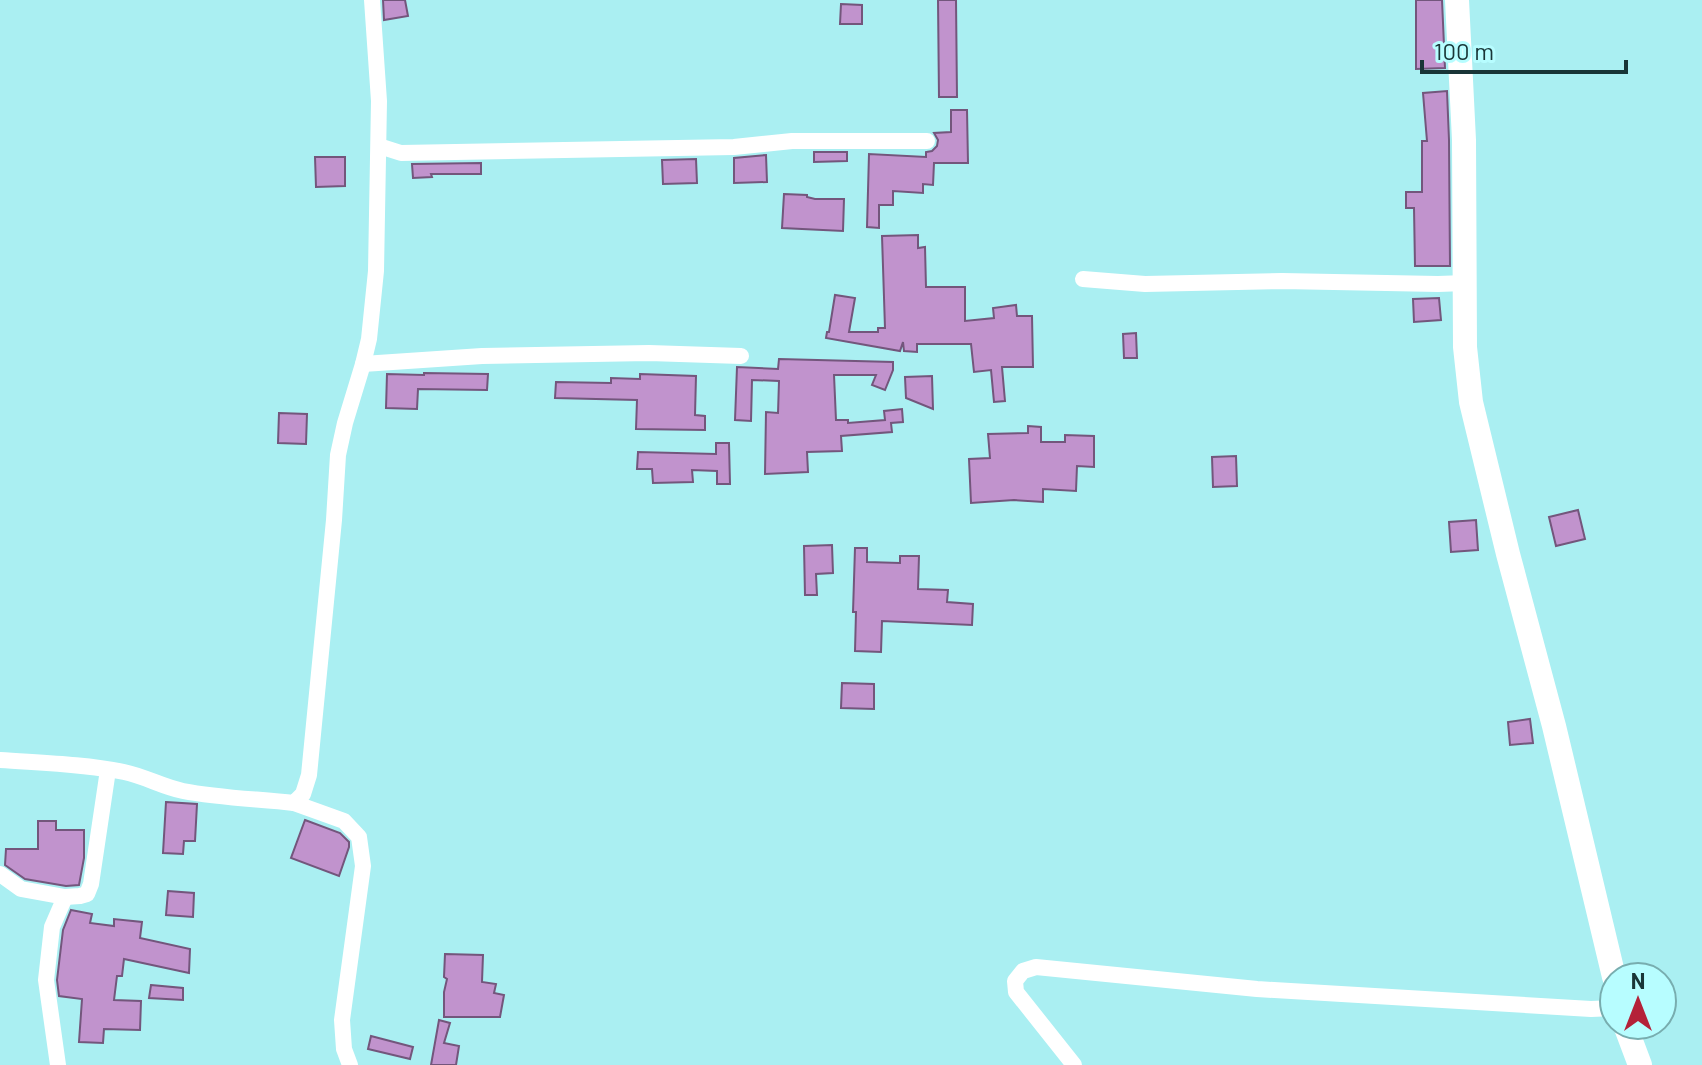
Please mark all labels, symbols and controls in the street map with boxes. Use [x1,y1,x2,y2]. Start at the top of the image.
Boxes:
scale bar [1422,24,1626,74]
text: 100 m [1434,36,1494,65]
north arrow [1598,961,1678,1041]
text: N [1631,967,1645,993]

